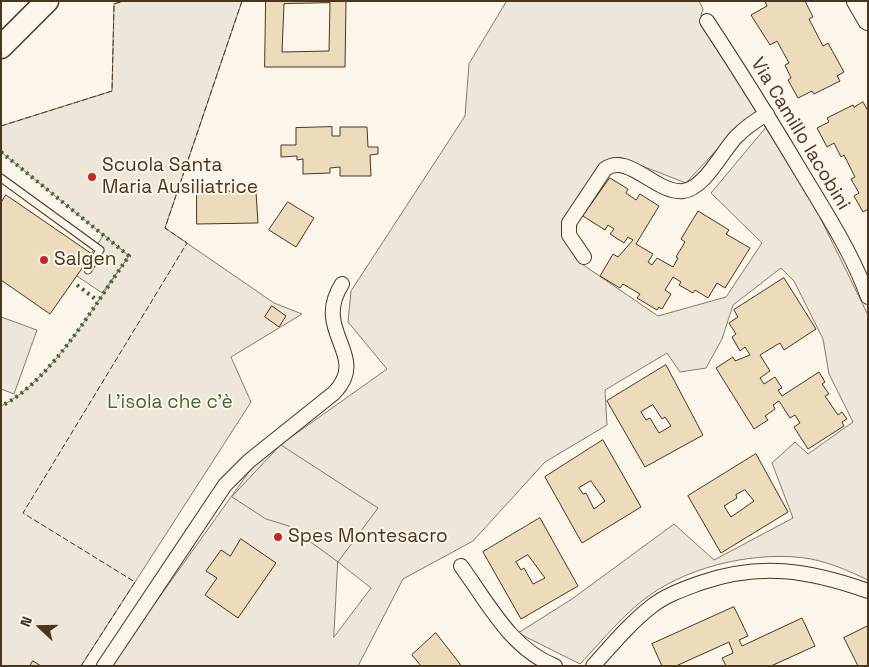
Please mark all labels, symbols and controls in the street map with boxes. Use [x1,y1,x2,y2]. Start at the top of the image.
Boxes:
street label: Via Camillo Iacobini [745,54,855,214]
place label: Scuola Santa Maria Ausiliatrice [102,155,258,199]
marker: Scuola Santa Maria Ausiliatrice [86,171,98,183]
place label: Salgen [54,249,116,271]
marker: Salgen [38,254,50,266]
park label: L'isola che c'è [107,392,233,414]
place label: Spes Montesacro [288,526,448,548]
marker: Spes Montesacro [272,531,284,543]
north arrow [15,602,65,652]
text: N [16,614,36,629]

